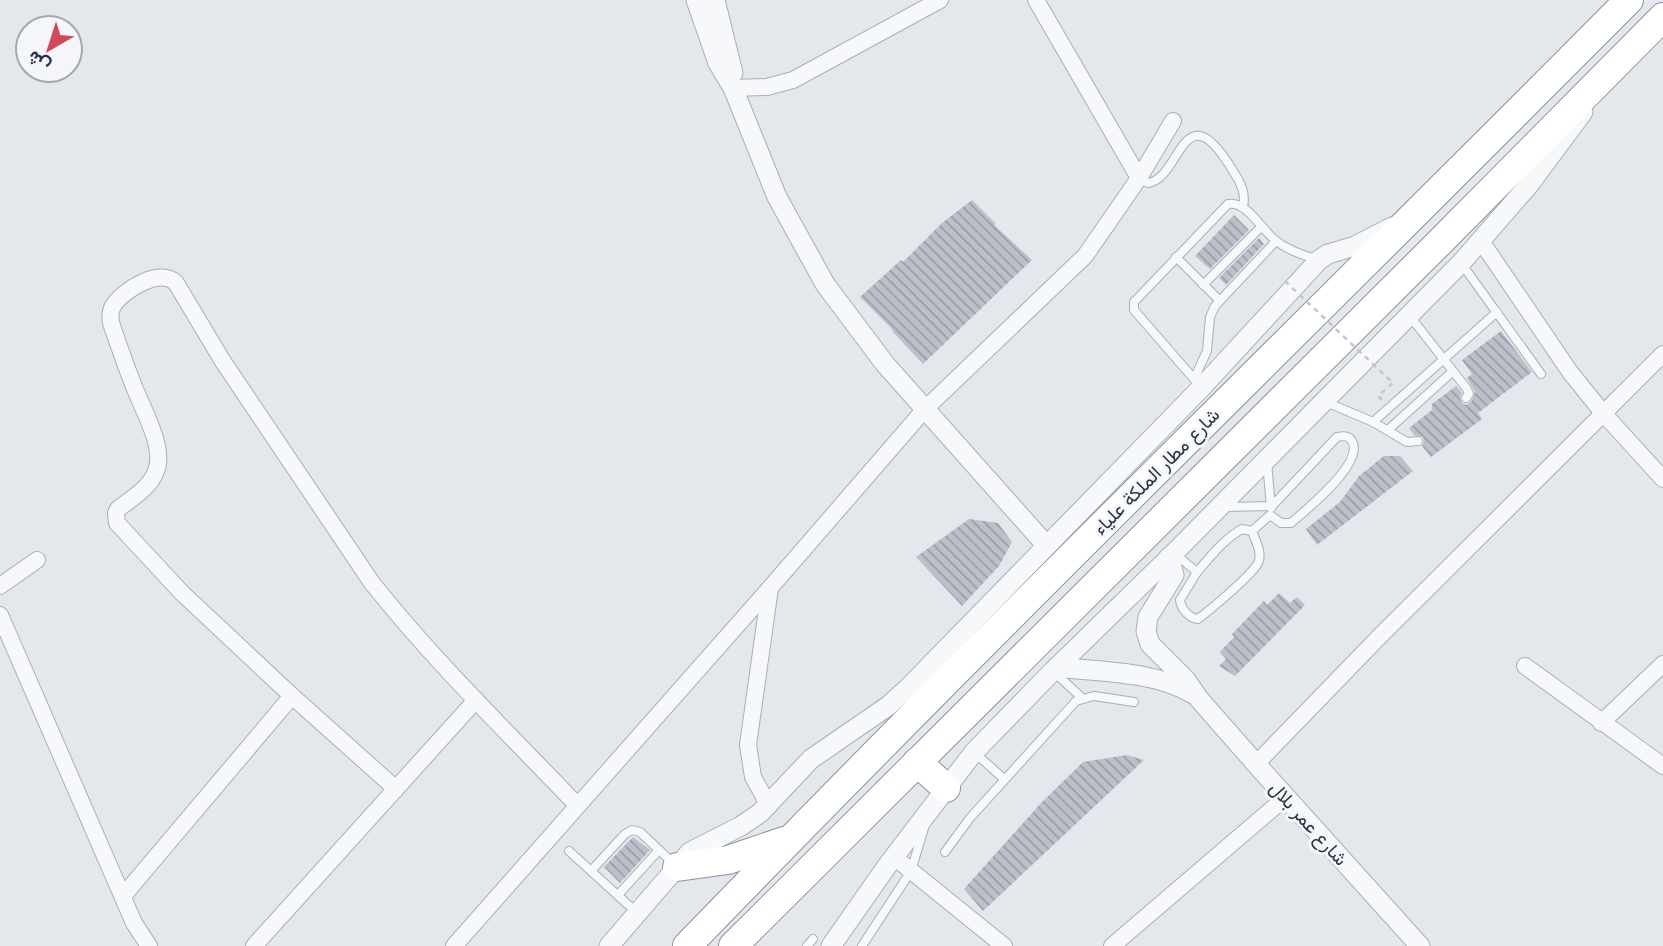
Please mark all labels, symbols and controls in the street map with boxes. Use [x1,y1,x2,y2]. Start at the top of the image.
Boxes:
north arrow [14,14,84,84]
text: ش [22,46,55,79]
street label: شارع مطار الملكة علياء [1088,402,1225,540]
street label: شارع عمر بلال [1264,776,1353,871]

